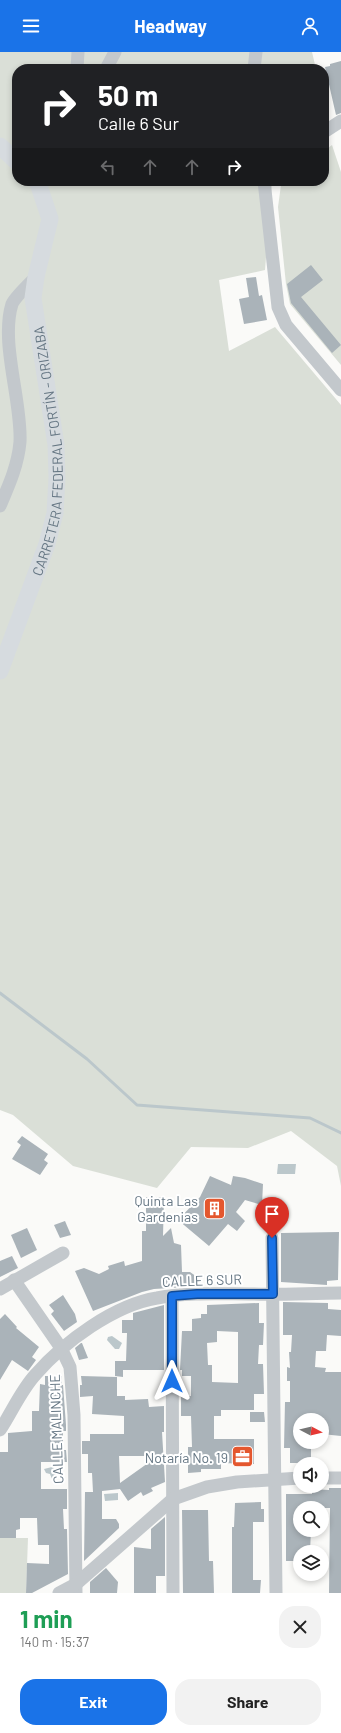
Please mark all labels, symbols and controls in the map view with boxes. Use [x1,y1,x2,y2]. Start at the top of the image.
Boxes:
icon: menu [20,15,42,37]
text: Headway [134,15,207,37]
icon: person [299,15,321,37]
text: 50 m [98,78,158,112]
icon: right [32,80,84,132]
text: Calle 6 Sur [98,112,179,134]
icon: left [97,156,119,178]
icon: ahead [139,156,161,178]
icon: ahead [181,156,203,178]
icon: right [223,156,245,178]
street label: CARRETERA FEDERAL FORTÍN - ORIZABA [28,325,66,578]
place label: Quinta Las Gardenias [134,1192,198,1225]
building icon: Quinta Las Gardenias [201,1195,227,1221]
pin [255,1197,289,1238]
icon: arrive [261,1203,283,1225]
street label: CALLE 6 SUR [162,1270,242,1290]
position arrow [151,1360,193,1402]
street label: CALLE MALINCHE [46,1374,66,1484]
north arrow [293,1413,329,1449]
map controls [293,1413,329,1581]
office icon: Notaría No. 19 [230,1444,256,1470]
place label: Notaría No. 19 [145,1449,228,1466]
button: sound [293,1457,329,1493]
button: search [293,1501,329,1537]
button: layers [293,1545,329,1581]
text: 1 min [20,1604,73,1633]
button: close [279,1606,321,1648]
text: 140 m · 15:37 [20,1634,89,1650]
button: Exit [20,1679,167,1725]
button: Share [175,1679,321,1725]

